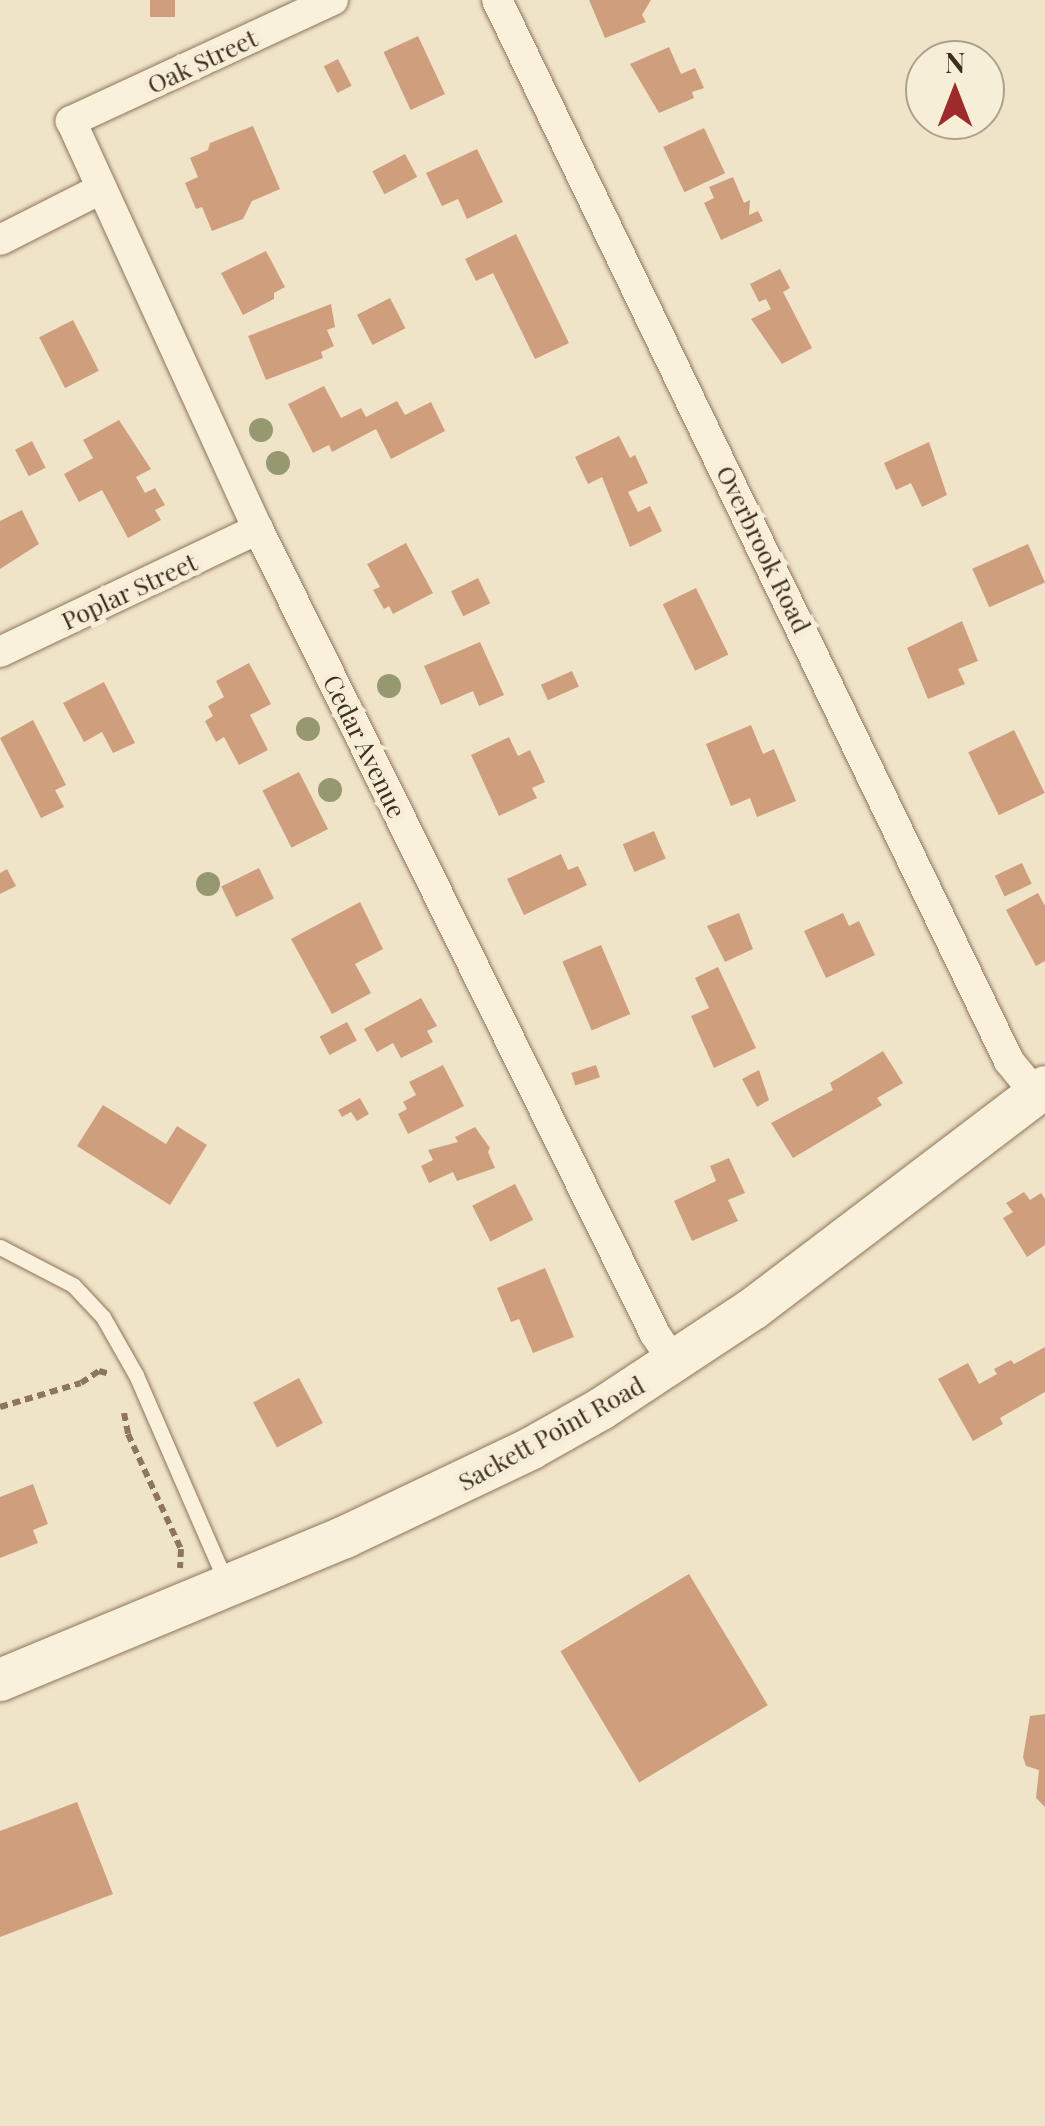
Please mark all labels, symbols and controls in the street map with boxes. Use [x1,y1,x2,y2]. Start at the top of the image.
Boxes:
street label: Oak Street [142,22,262,100]
north arrow [905,40,1005,140]
text: N [945,43,965,80]
street label: Overbrook Road [711,460,817,638]
street label: Poplar Street [56,546,202,636]
street label: Cedar Avenue [317,669,413,823]
street label: Sackett Point Road [452,1369,650,1497]

